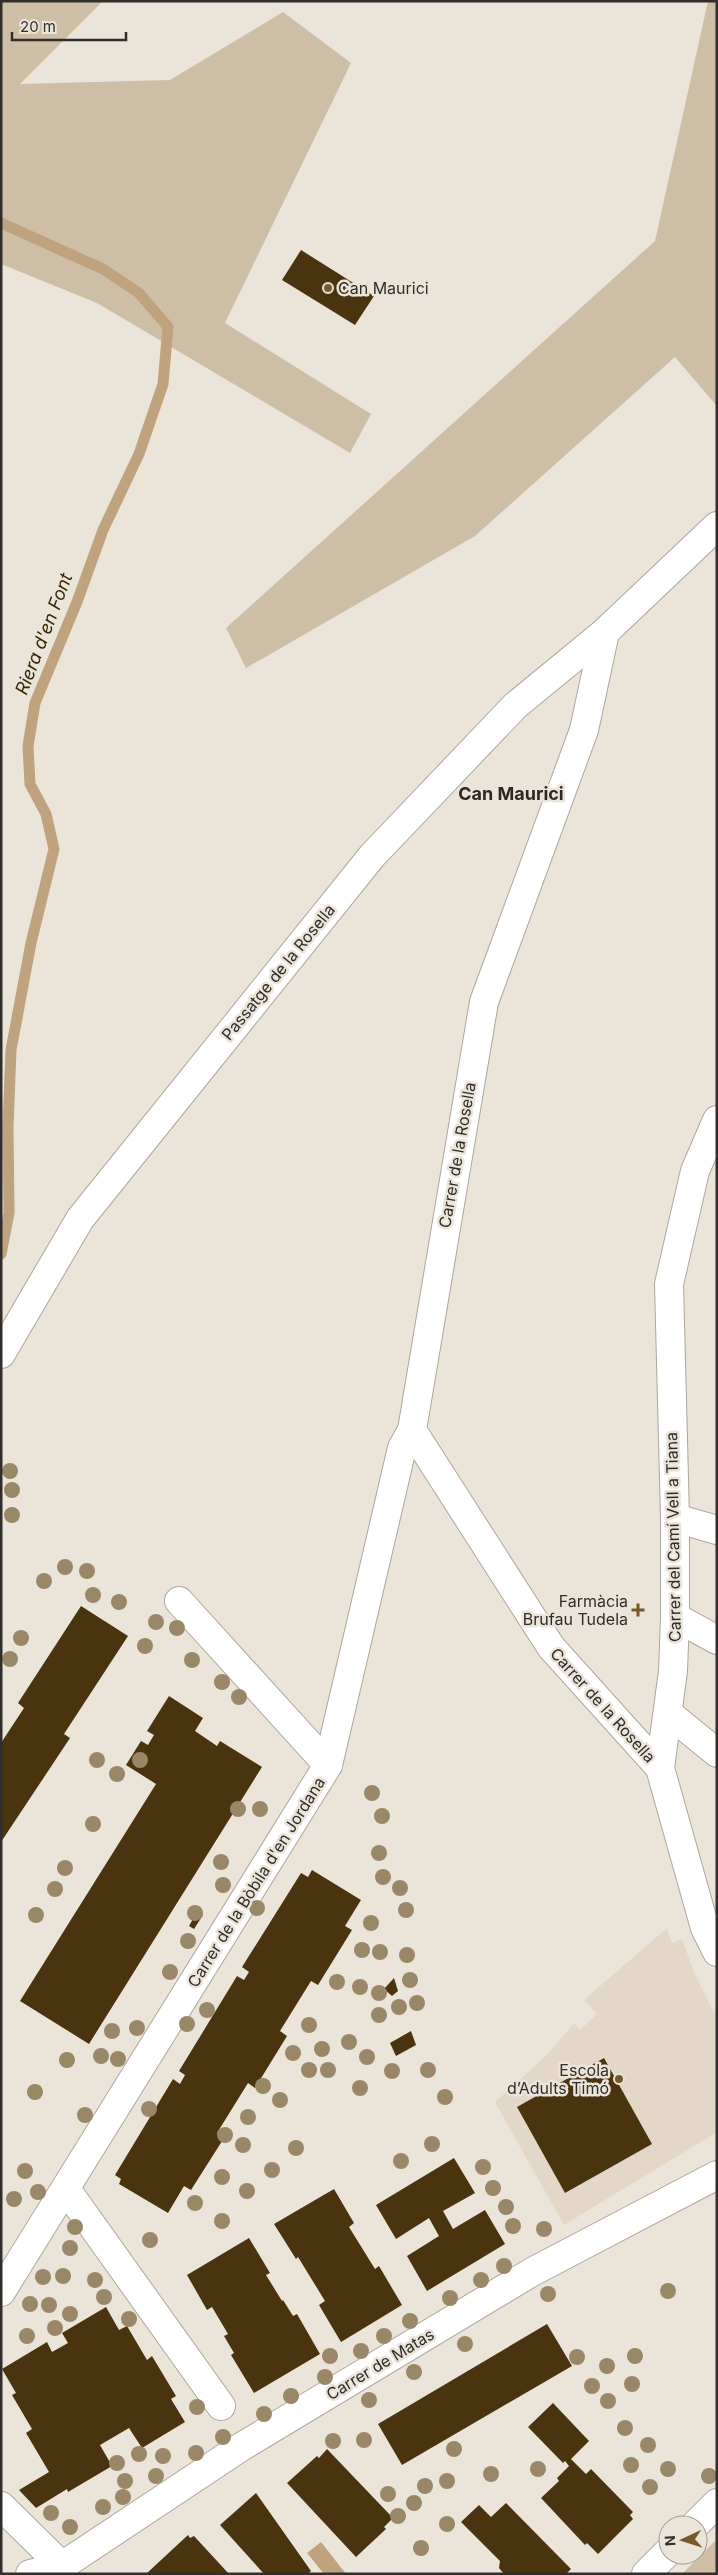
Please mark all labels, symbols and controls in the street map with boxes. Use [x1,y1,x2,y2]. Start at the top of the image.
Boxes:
scale bar [12,10,126,42]
text: 20 m [20,17,56,36]
place label: Can Maurici [338,278,429,298]
marker: Can Maurici [322,282,334,294]
water label: Riera d'en Font [11,569,77,698]
district label: Can Maurici [458,783,564,804]
street label: Passatge de la Rosella [217,900,339,1044]
street label: Carrer de la Rosella [434,1081,480,1229]
street label: Carrer del Camí Vell a Tiana [661,1432,685,1642]
place label: Farmàcia Brufau Tudela [523,1591,628,1629]
marker: Farmàcia Brufau Tudela [632,1604,644,1616]
street label: Carrer de la Rosella [546,1643,660,1767]
street label: Carrer de la Bòbila d'en Jordana [183,1773,329,1991]
place label: Escola d’Adults Timó [507,2060,609,2098]
marker: Escola d’Adults Timó [613,2073,625,2085]
street label: Carrer de Matas [322,2324,438,2404]
north arrow [658,2515,708,2565]
text: N [661,2535,678,2547]

